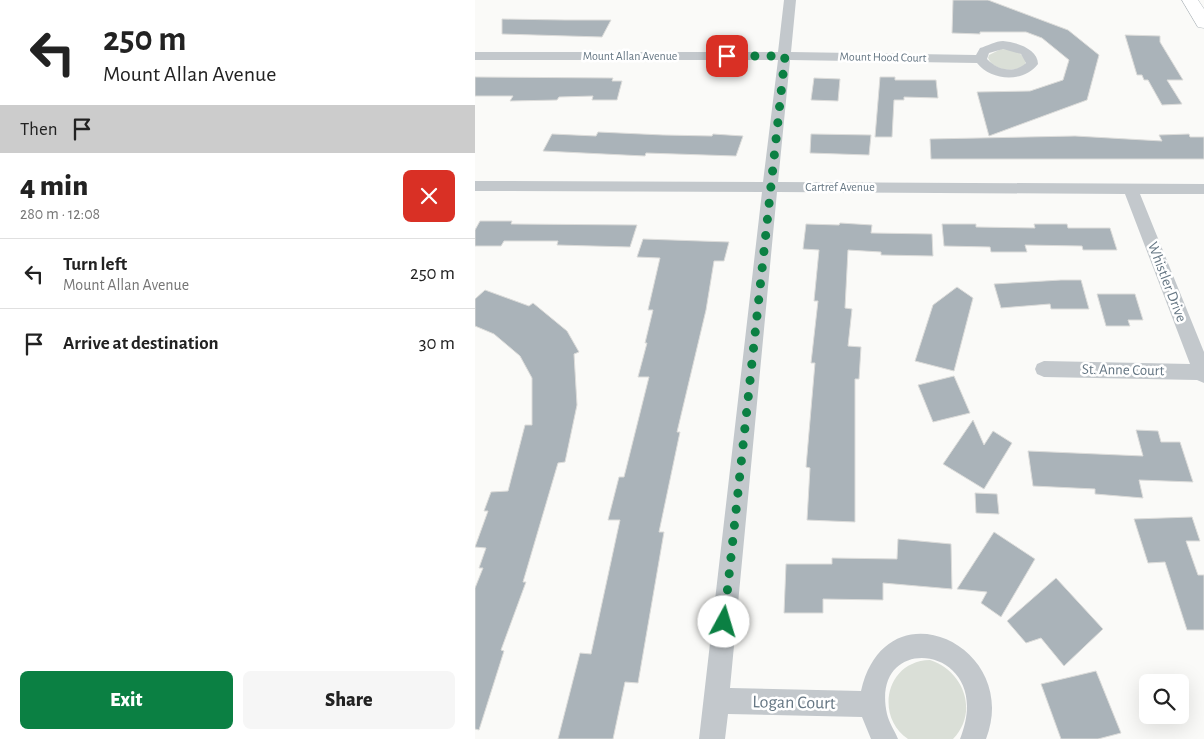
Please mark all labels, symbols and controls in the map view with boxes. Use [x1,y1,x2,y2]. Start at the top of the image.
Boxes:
icon: left [20,20,85,85]
text: 250 m [103,22,186,57]
pin [706,35,748,77]
icon: arrive [713,42,741,70]
street label: Mount Allan Avenue [583,50,677,62]
street label: Mount Hood Court [840,50,927,64]
text: Mount Allan Avenue [103,63,276,85]
icon: arrive [68,115,96,143]
text: Then [20,120,58,139]
button: close [403,170,455,222]
text: 4 min [20,171,88,201]
street label: Cartref Avenue [805,181,875,193]
text: 280 m · 12:08 [20,206,100,222]
street label: Whistler Drive [1145,240,1189,324]
text: Turn left [63,255,127,274]
icon: left [20,260,48,288]
text: 250 m [410,264,455,283]
text: Mount Allan Avenue [63,277,189,293]
icon: arrive [20,330,48,358]
text: Arrive at destination [63,334,219,353]
text: 30 m [419,334,455,353]
street label: St. Anne Court [1082,362,1165,378]
position arrow [697,595,749,647]
button: Exit [20,671,233,729]
button: Share [243,671,455,729]
map controls [1139,674,1189,724]
button: search [1139,674,1189,724]
street label: Logan Court [752,693,836,713]

